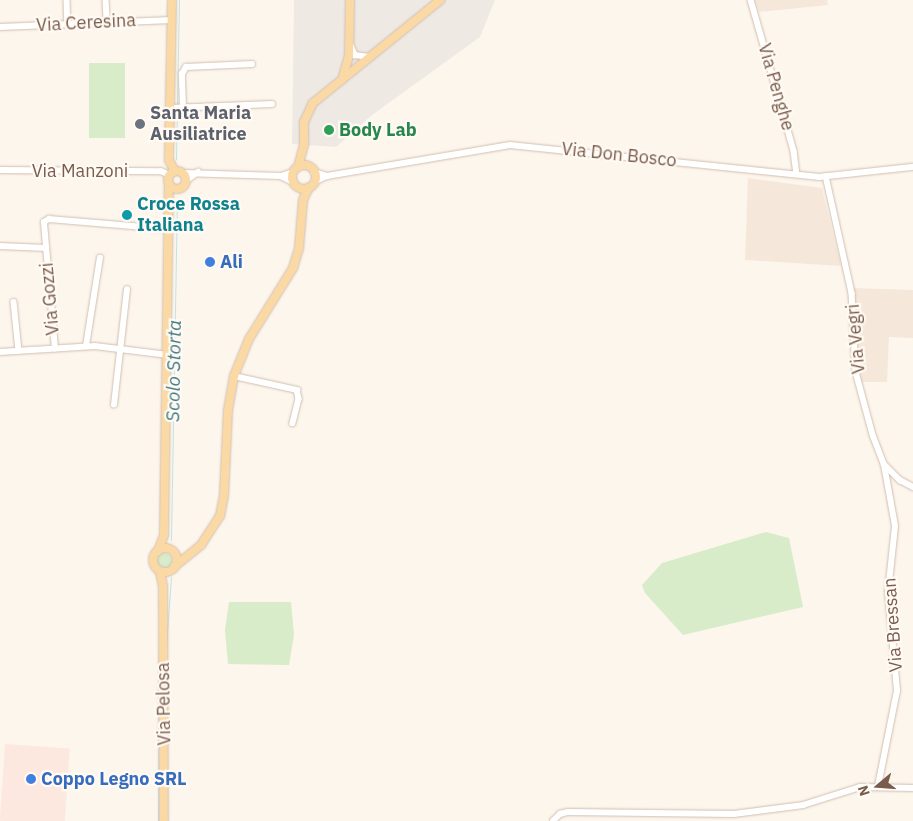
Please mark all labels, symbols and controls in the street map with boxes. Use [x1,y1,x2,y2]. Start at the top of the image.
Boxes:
street label: Via Ceresina [36,10,136,36]
street label: Via Penghe [753,41,799,133]
place label: Santa Maria Ausiliatrice [150,103,251,146]
marker: Santa Maria Ausiliatrice [134,118,146,130]
place label: Body Lab [339,119,417,141]
marker: Body Lab [323,124,335,136]
street label: Via Don Bosco [560,138,678,172]
street label: Via Manzoni [32,160,128,182]
place label: Croce Rossa Italiana [137,194,240,236]
marker: Croce Rossa Italiana [121,209,133,221]
place label: Ali [220,251,243,273]
marker: Ali [204,256,216,268]
street label: Via Gozzi [36,262,64,336]
street label: Via Vegri [842,303,870,375]
water label: Scolo Storta [162,320,186,422]
street label: Via Bressan [879,577,907,673]
street label: Via Pelosa [152,662,176,746]
north arrow [853,761,903,811]
place label: Coppo Legno SRL [41,768,187,790]
marker: Coppo Legno SRL [25,773,37,785]
text: N [854,783,874,798]

